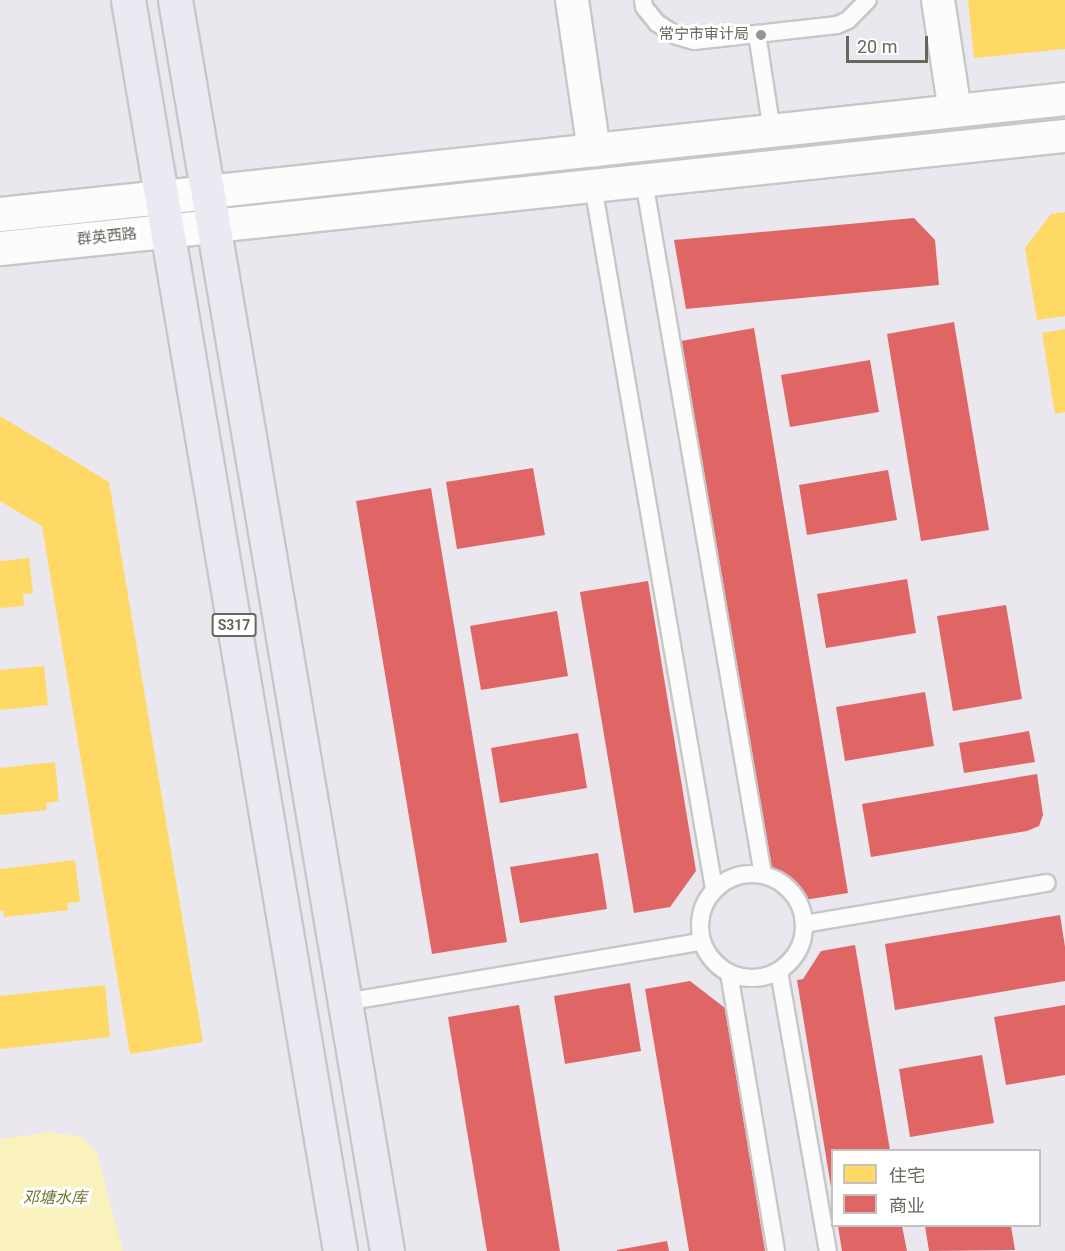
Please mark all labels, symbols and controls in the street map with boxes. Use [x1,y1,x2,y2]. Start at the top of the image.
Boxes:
scale bar [849,24,932,62]
place label: 常宁市审计局 [659,26,749,44]
marker: 常宁市审计局 [754,28,768,42]
text: 20 m [857,36,897,57]
street label: 群英西路 [76,225,138,249]
road number: S317 [212,614,256,636]
legend [831,1149,1041,1227]
text: 住宅 [889,1165,925,1186]
water label: 邓塘水库 [23,1188,87,1208]
text: 商业 [889,1195,925,1216]

